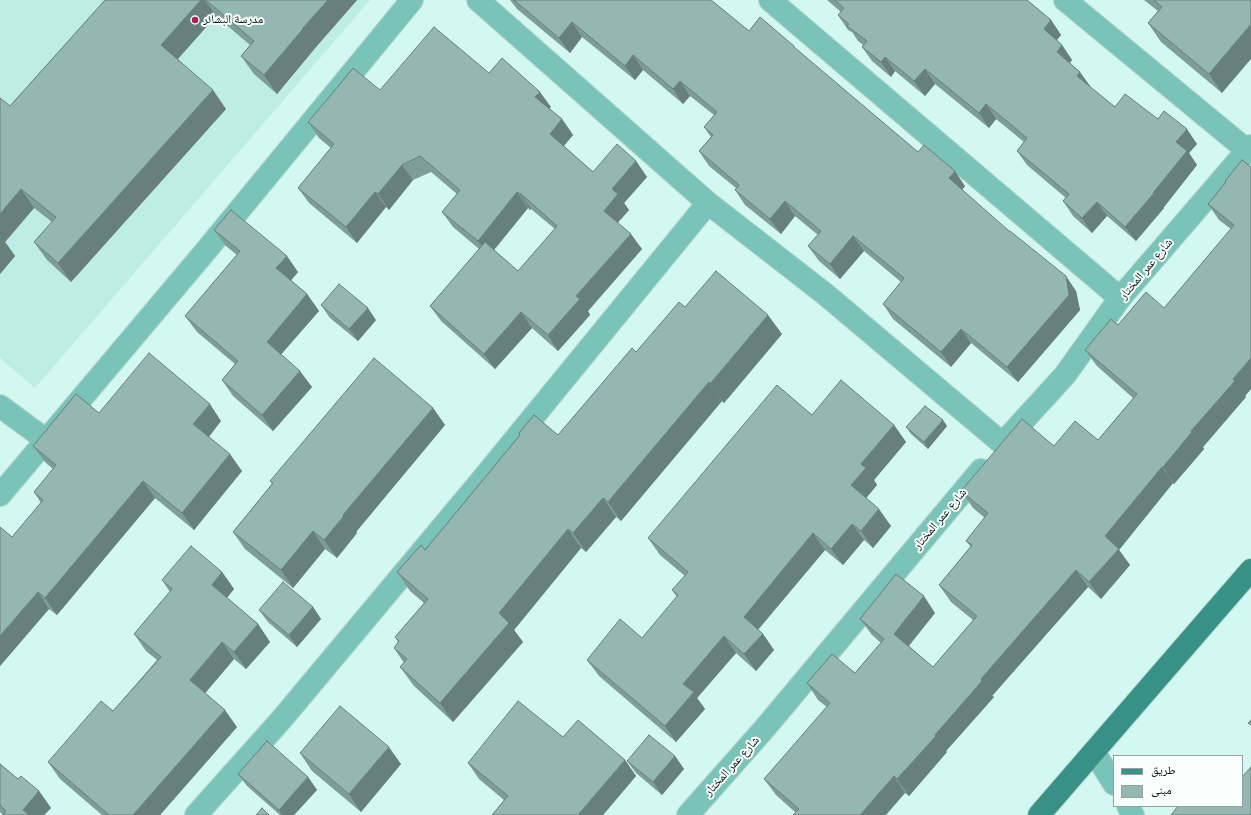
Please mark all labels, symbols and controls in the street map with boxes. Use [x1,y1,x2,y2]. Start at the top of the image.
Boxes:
place label: مدرسة البشائر [203,13,263,27]
marker: مدرسة البشائر [190,15,200,25]
street label: شارع عمر المختار [1116,236,1176,302]
street label: شارع عمر المختار [910,486,970,552]
street label: شارع عمر المختار [701,733,763,799]
legend [1113,755,1243,807]
text: طريق [1151,761,1176,778]
text: مبنى [1151,781,1172,798]

